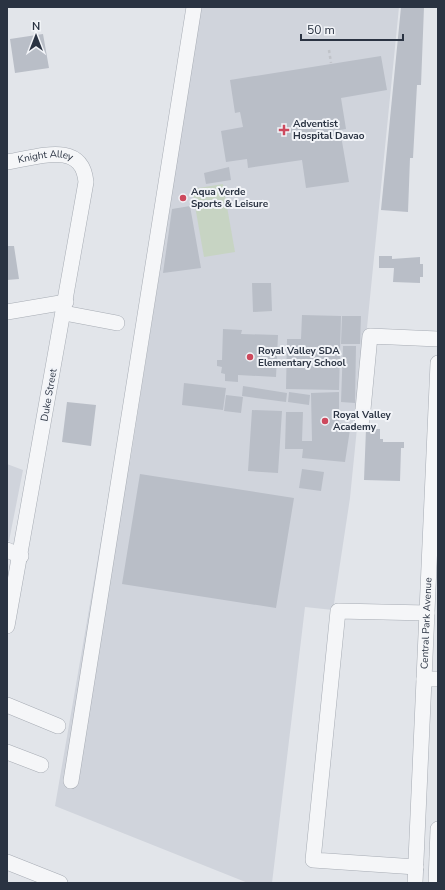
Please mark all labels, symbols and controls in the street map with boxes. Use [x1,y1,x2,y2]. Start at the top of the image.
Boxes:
north arrow [16,16,56,56]
scale bar [301,16,403,42]
text: N [32,19,40,34]
text: 50 m [307,22,335,38]
place label: Adventist Hospital Davao [293,117,365,143]
marker: Adventist Hospital Davao [278,124,290,136]
street label: Knight Alley [17,147,76,167]
place label: Aqua Verde Sports & Leisure [191,185,269,211]
marker: Aqua Verde Sports & Leisure [178,193,188,203]
place label: Royal Valley SDA Elementary School [258,344,346,370]
marker: Royal Valley SDA Elementary School [245,352,255,362]
street label: Duke Street [37,367,61,422]
place label: Royal Valley Academy [333,408,392,434]
marker: Royal Valley Academy [320,416,330,426]
street label: Central Park Avenue [417,577,436,669]

